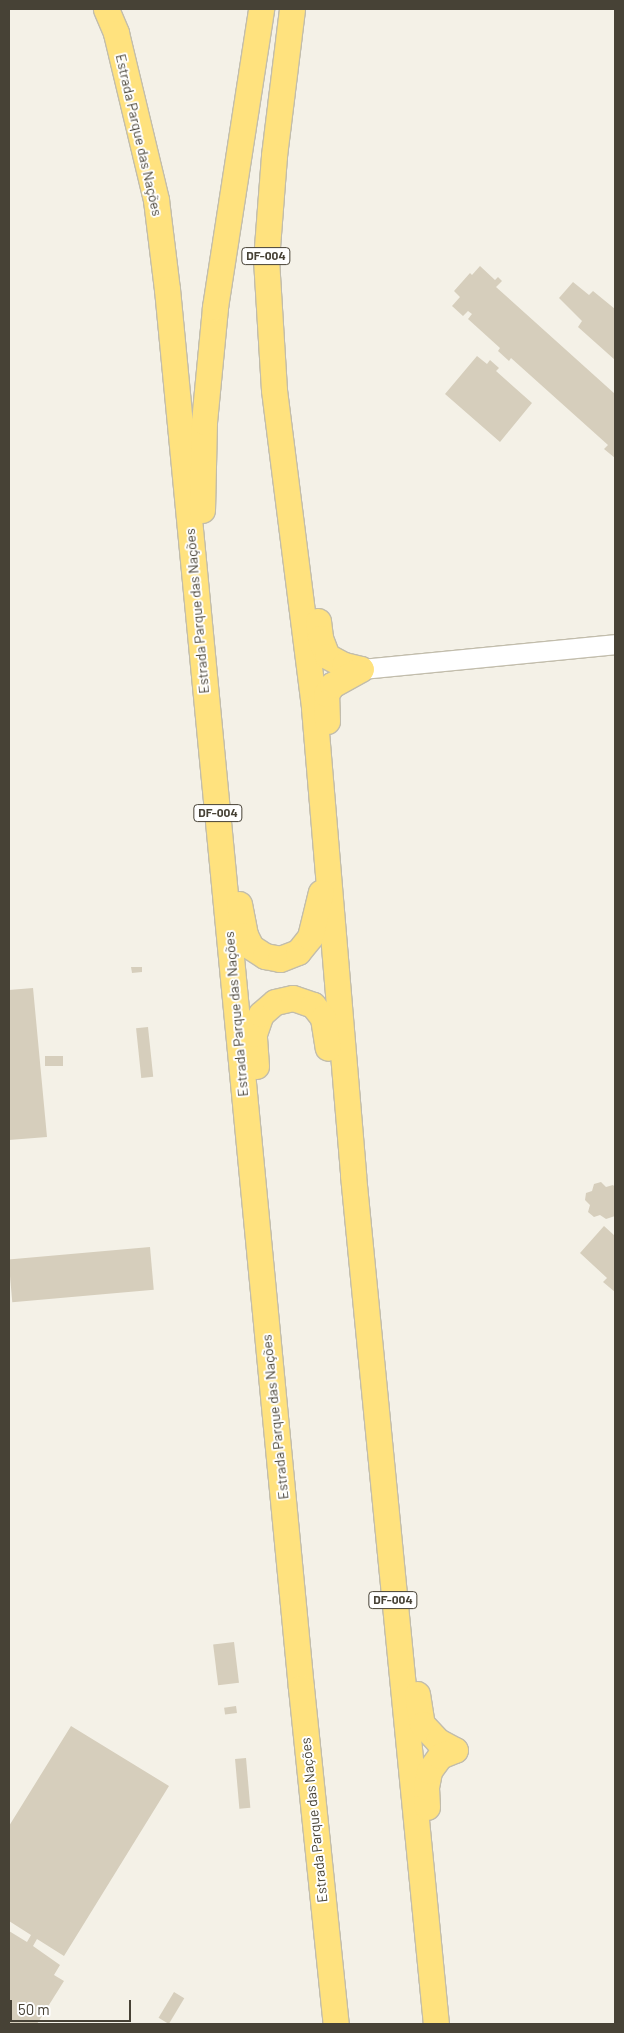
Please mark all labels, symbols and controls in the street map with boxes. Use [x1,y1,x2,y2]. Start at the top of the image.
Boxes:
street label: Estrada Parque das Nações [112,52,166,218]
road number: DF-004 [241,247,291,266]
street label: Estrada Parque das Nações [181,528,213,694]
road number: DF-004 [193,804,243,822]
street label: Estrada Parque das Nações [220,931,252,1097]
street label: Estrada Parque das Nações [258,1334,292,1500]
road number: DF-004 [368,1590,418,1610]
street label: Estrada Parque das Nações [297,1737,331,1903]
scale bar [12,1990,134,2022]
text: 50 m [18,2000,50,2018]

